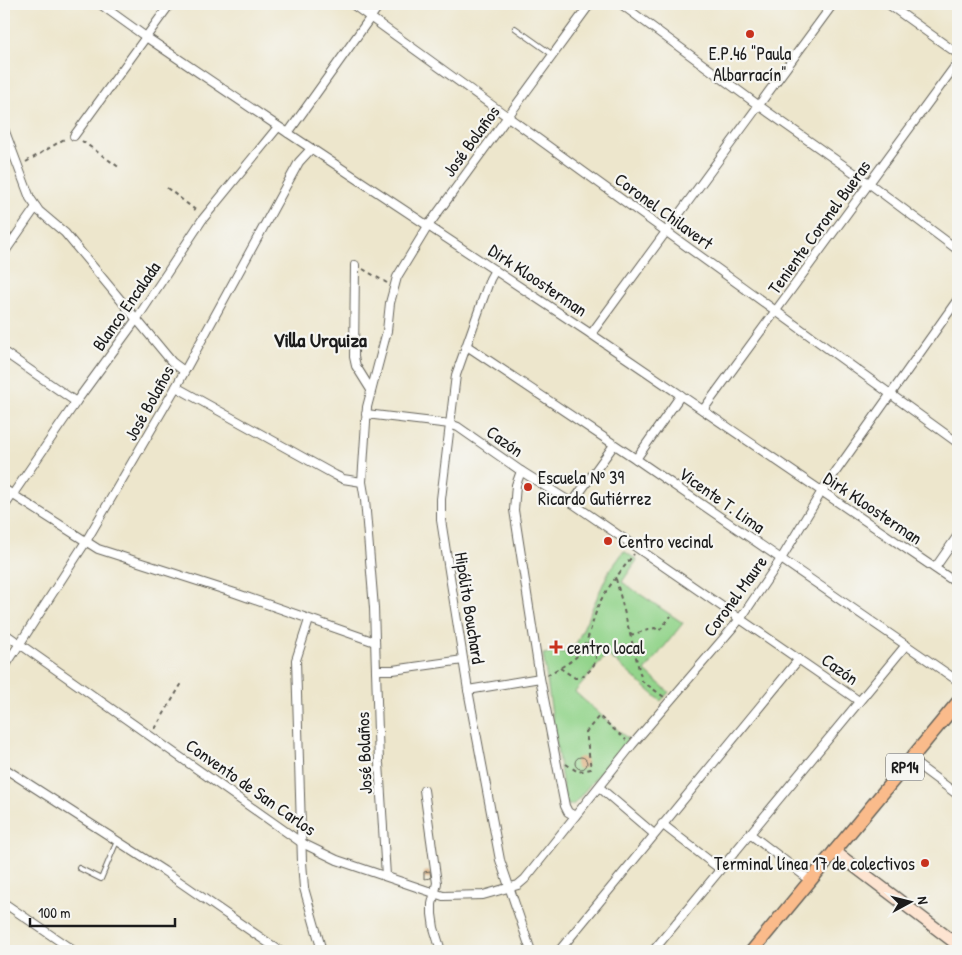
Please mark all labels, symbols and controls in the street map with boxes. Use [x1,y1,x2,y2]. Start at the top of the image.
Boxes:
marker: E.P.46 "Paula Albarracín" [744,28,756,40]
place label: E.P.46 "Paula Albarracín" [709,41,791,87]
street label: José Bolaños [437,100,505,182]
street label: Teniente Coronel Bueras [762,155,876,299]
street label: Coronel Chilavert [610,167,719,256]
street label: Dirk Kloosterman [484,238,592,322]
street label: Blanco Encalada [86,256,166,356]
district label: Villa Urquiza [273,326,367,354]
street label: José Bolaños [118,361,180,445]
street label: Cazón [481,419,529,463]
street label: Vicente T. Lima [674,461,770,539]
place label: Escuela Nº 39 Ricardo Gutiérrez [538,465,652,511]
street label: Dirk Kloosterman [819,466,927,550]
marker: Escuela Nº 39 Ricardo Gutiérrez [522,481,534,493]
place label: Centro vecinal [618,529,713,554]
marker: Centro vecinal [602,535,614,547]
street label: Hipólito Bouchard [449,550,491,666]
street label: Coronel Maure [697,550,773,642]
place label: centro local [567,635,645,660]
marker: centro local [549,640,563,654]
street label: Cazón [816,647,864,691]
street label: José Bolaños [350,711,378,795]
street label: Convento de San Carlos [181,733,321,841]
road number: RP14 [886,754,924,780]
place label: Terminal línea 17 de colectivos [714,851,915,876]
marker: Terminal línea 17 de colectivos [919,857,931,869]
north arrow [884,878,934,928]
scale bar [30,895,175,927]
text: N [914,895,933,906]
text: 100 m [38,902,71,923]

